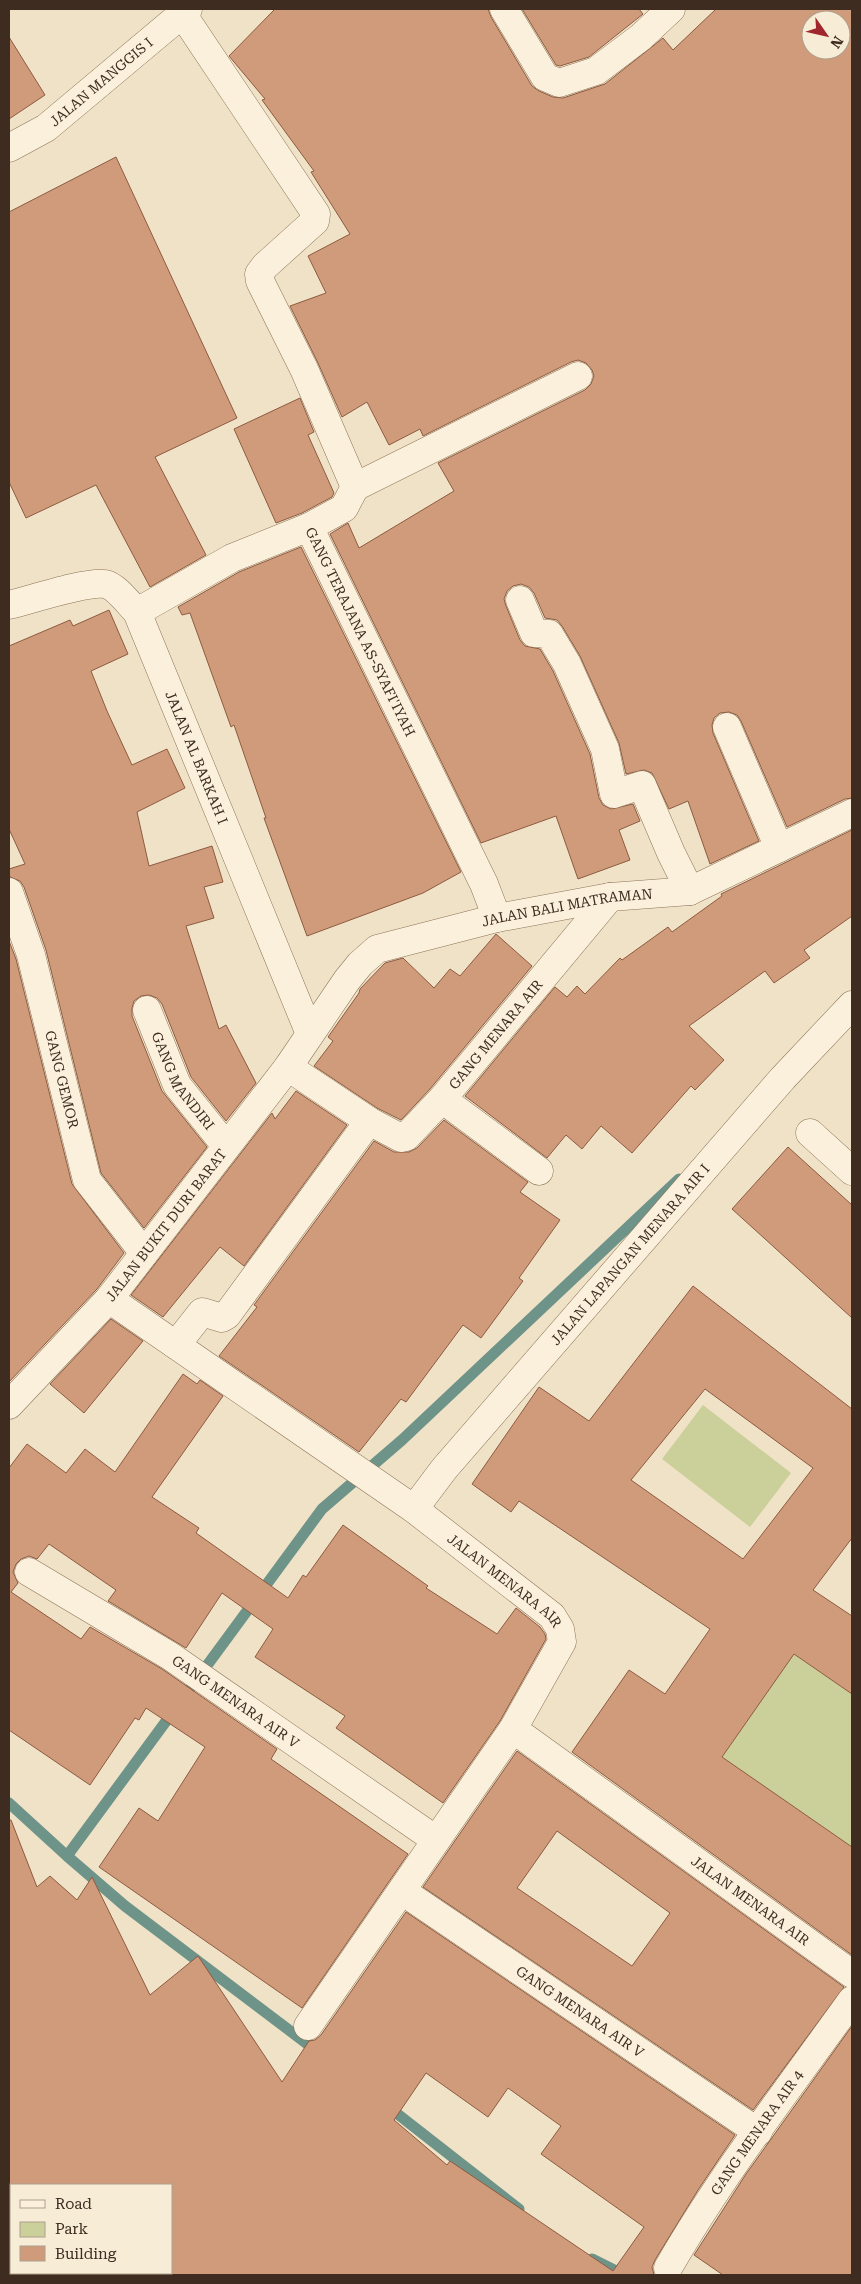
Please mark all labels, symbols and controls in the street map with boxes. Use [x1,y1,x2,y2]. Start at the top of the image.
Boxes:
north arrow [801,10,851,60]
text: N [827,33,846,51]
street label: JALAN MANGGIS I [46,34,156,130]
street label: GANG TERAJANA AS-SYAFI'IYAH [302,525,419,739]
street label: JALAN AL BARKAH I [162,689,231,826]
street label: JALAN BALI MATRAMAN [480,886,653,930]
street label: GANG MENARA AIR [446,976,546,1092]
street label: GANG GEMOR [42,1029,82,1130]
street label: GANG MANDIRI [149,1029,218,1133]
street label: JALAN BUKIT DURI BARAT [102,1146,230,1304]
street label: JALAN LAPANGAN MENARA AIR I [547,1161,713,1348]
street label: JALAN MENARA AIR [444,1530,565,1631]
street label: GANG MENARA AIR V [169,1652,302,1751]
street label: JALAN MENARA AIR [688,1852,813,1949]
street label: GANG MENARA AIR V [513,1963,647,2061]
street label: GANG MENARA AIR 4 [707,2067,806,2198]
legend [10,2184,172,2274]
text: Road [55,2195,92,2213]
text: Park [55,2220,89,2238]
text: Building [55,2245,117,2263]

